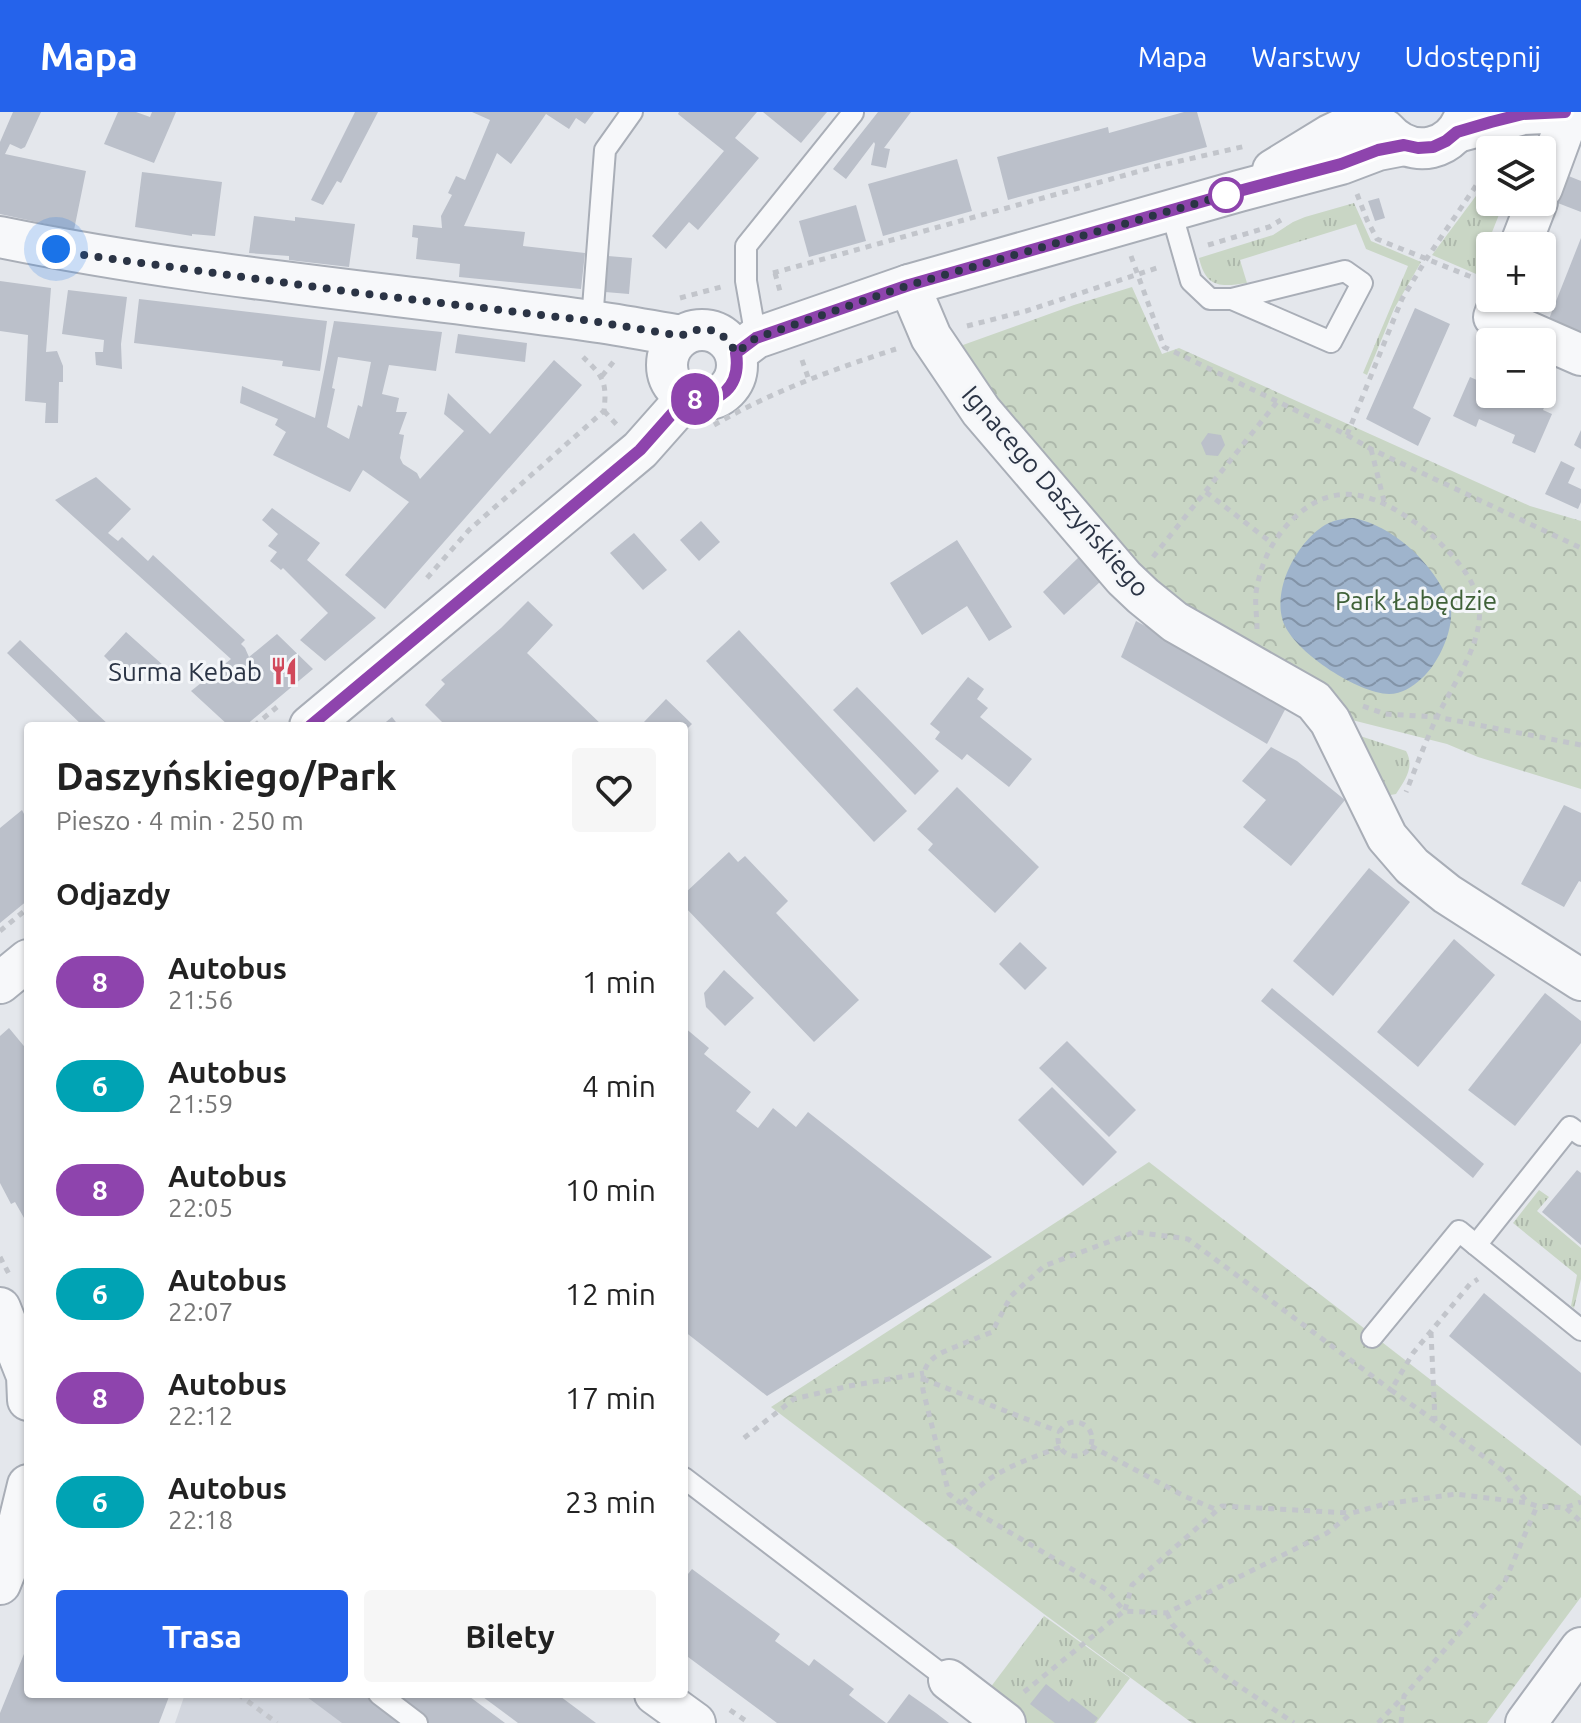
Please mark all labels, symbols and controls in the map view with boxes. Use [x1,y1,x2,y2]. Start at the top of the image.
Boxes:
text: Mapa [40,35,138,77]
text: Mapa [1138,41,1207,72]
text: Warstwy [1251,41,1361,72]
text: Udostępnij [1405,41,1541,72]
map controls [1476,136,1556,408]
button: layers [1476,136,1556,216]
unlabelled marker [1209,178,1243,212]
your location [36,229,76,269]
button: + [1476,232,1556,312]
button: − [1476,328,1556,408]
line badge: 8 [669,373,721,425]
street label: Ignacego Daszyńskiego [957,380,1155,602]
text: 8 [687,383,703,414]
park label: Park Łabędzie [1335,586,1497,615]
restaurant icon: Surma Kebab [269,656,299,686]
place label: Surma Kebab [108,657,262,686]
button: heart [572,748,656,832]
text: Daszyńskiego/Park [56,755,397,797]
text: Pieszo · 4 min · 250 m [56,806,304,835]
text: Odjazdy [56,877,170,911]
text: Autobus [168,951,287,985]
text: 1 min [582,965,656,999]
text: 8 [92,966,108,997]
text: 21:56 [168,985,233,1014]
text: Autobus [168,1055,287,1089]
text: 4 min [582,1069,656,1103]
text: 6 [92,1070,108,1101]
text: 21:59 [168,1089,233,1118]
text: Autobus [168,1159,287,1193]
text: 10 min [565,1173,656,1207]
text: 8 [92,1174,108,1205]
text: 22:05 [168,1193,233,1222]
text: Autobus [168,1263,287,1297]
text: 12 min [565,1277,656,1311]
text: 6 [92,1278,108,1309]
text: 22:07 [168,1297,233,1326]
text: Autobus [168,1367,287,1401]
text: 17 min [565,1381,656,1415]
text: 8 [92,1382,108,1413]
text: 22:12 [168,1401,233,1430]
text: Autobus [168,1471,287,1505]
text: 23 min [565,1485,656,1519]
text: 6 [92,1486,108,1517]
text: 22:18 [168,1505,233,1534]
button: Trasa [56,1590,348,1682]
button: Bilety [364,1590,656,1682]

